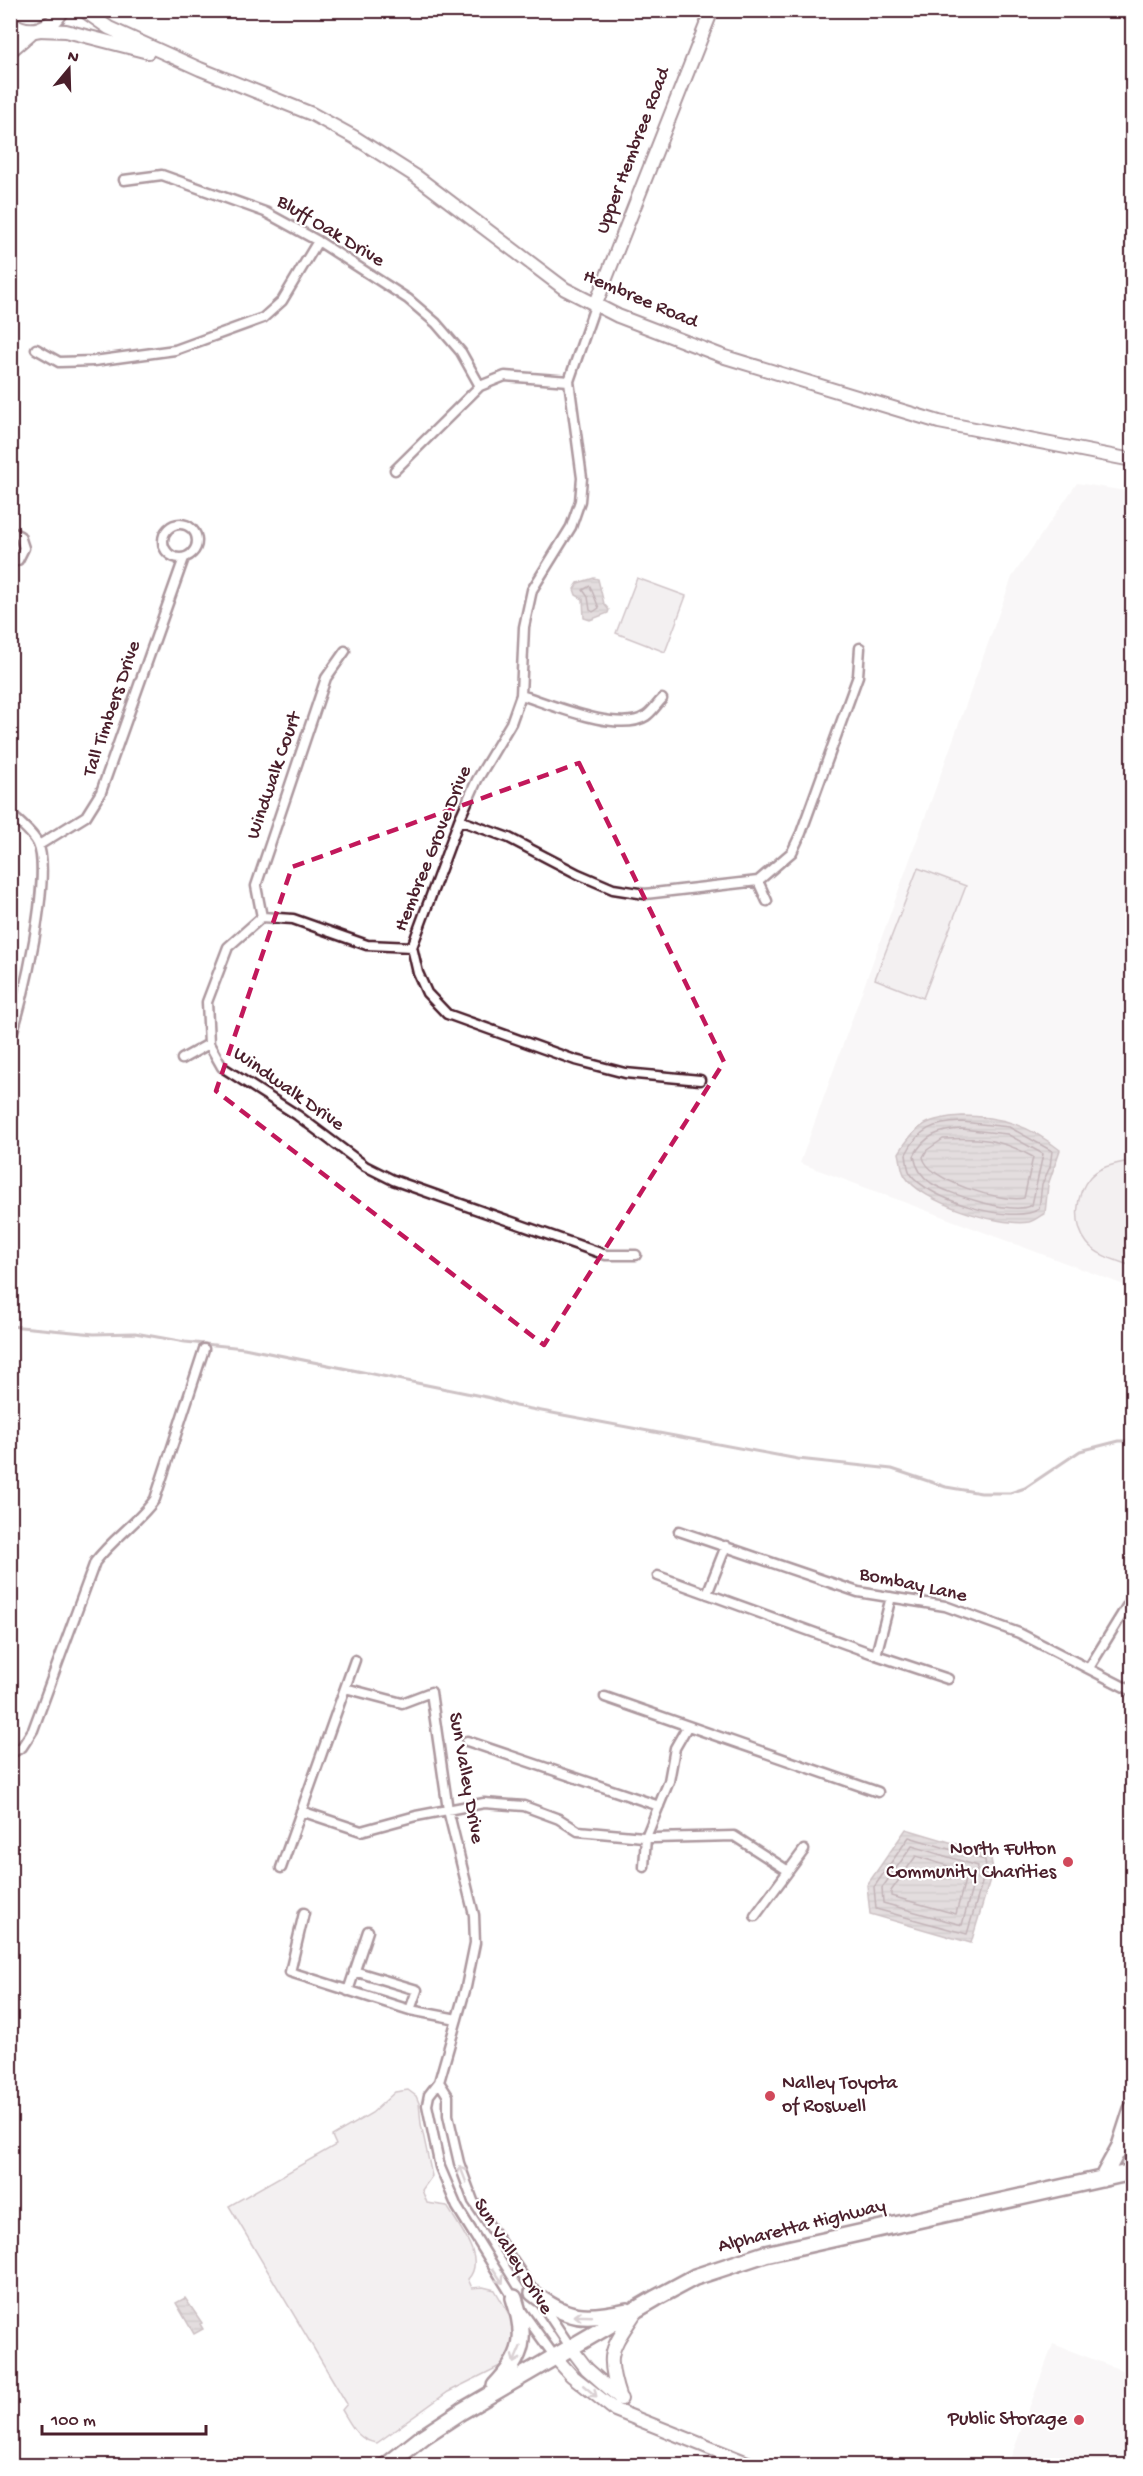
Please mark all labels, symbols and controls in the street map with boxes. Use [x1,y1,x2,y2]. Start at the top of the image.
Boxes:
north arrow [39,39,99,99]
text: N [65,47,81,69]
street label: Upper Hembree Road [592,63,677,237]
street label: Bluff Oak Drive [271,190,389,273]
street label: Hembree Road [579,265,703,335]
street label: Tall Timbers Drive [79,637,147,781]
street label: Windwalk Court [242,708,308,843]
street label: Hembree Grove Drive [390,762,478,935]
street label: Windwalk Drive [228,1043,349,1137]
street label: Bombay Lane [856,1563,970,1609]
street label: Sun Valley Drive [442,1711,488,1846]
place label: North Fulton Community Charities [886,1839,1057,1885]
marker: North Fulton Community Charities [1061,1855,1075,1869]
place label: Nalley Toyota of Roswell [782,2073,898,2119]
marker: Nalley Toyota of Roswell [763,2089,777,2103]
one-way arrow [457,2165,468,2184]
street label: Sun Valley Drive [467,2195,557,2320]
street label: Alpharetta Highway [716,2195,888,2259]
one-way arrow [492,2267,505,2284]
one-way arrow [573,2311,593,2322]
one-way arrow [511,2345,522,2363]
one-way arrow [582,2384,597,2398]
scale bar [42,2398,206,2436]
place label: Public Storage [947,2409,1068,2432]
text: 100 m [50,2411,96,2432]
marker: Public Storage [1072,2413,1086,2427]

